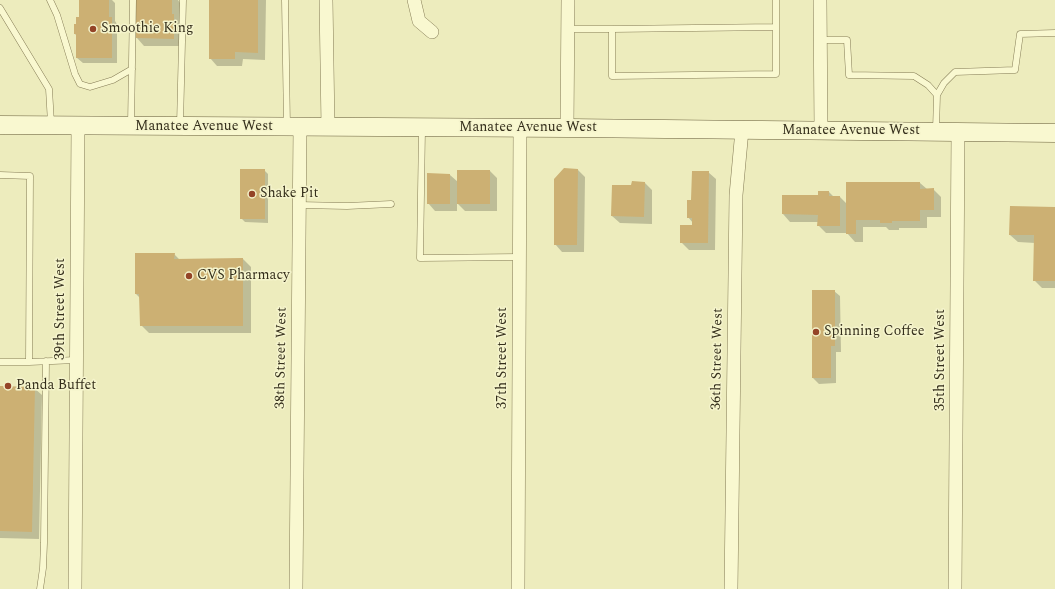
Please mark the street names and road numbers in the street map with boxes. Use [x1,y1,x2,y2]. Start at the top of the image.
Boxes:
street label: Manatee Avenue West [135,119,273,135]
street label: Manatee Avenue West [459,120,597,136]
street label: Manatee Avenue West [782,123,920,139]
street label: 39th Street West [53,258,69,360]
street label: 38th Street West [273,307,291,409]
street label: 37th Street West [495,307,511,409]
street label: 36th Street West [709,308,727,410]
street label: 35th Street West [933,309,949,411]

